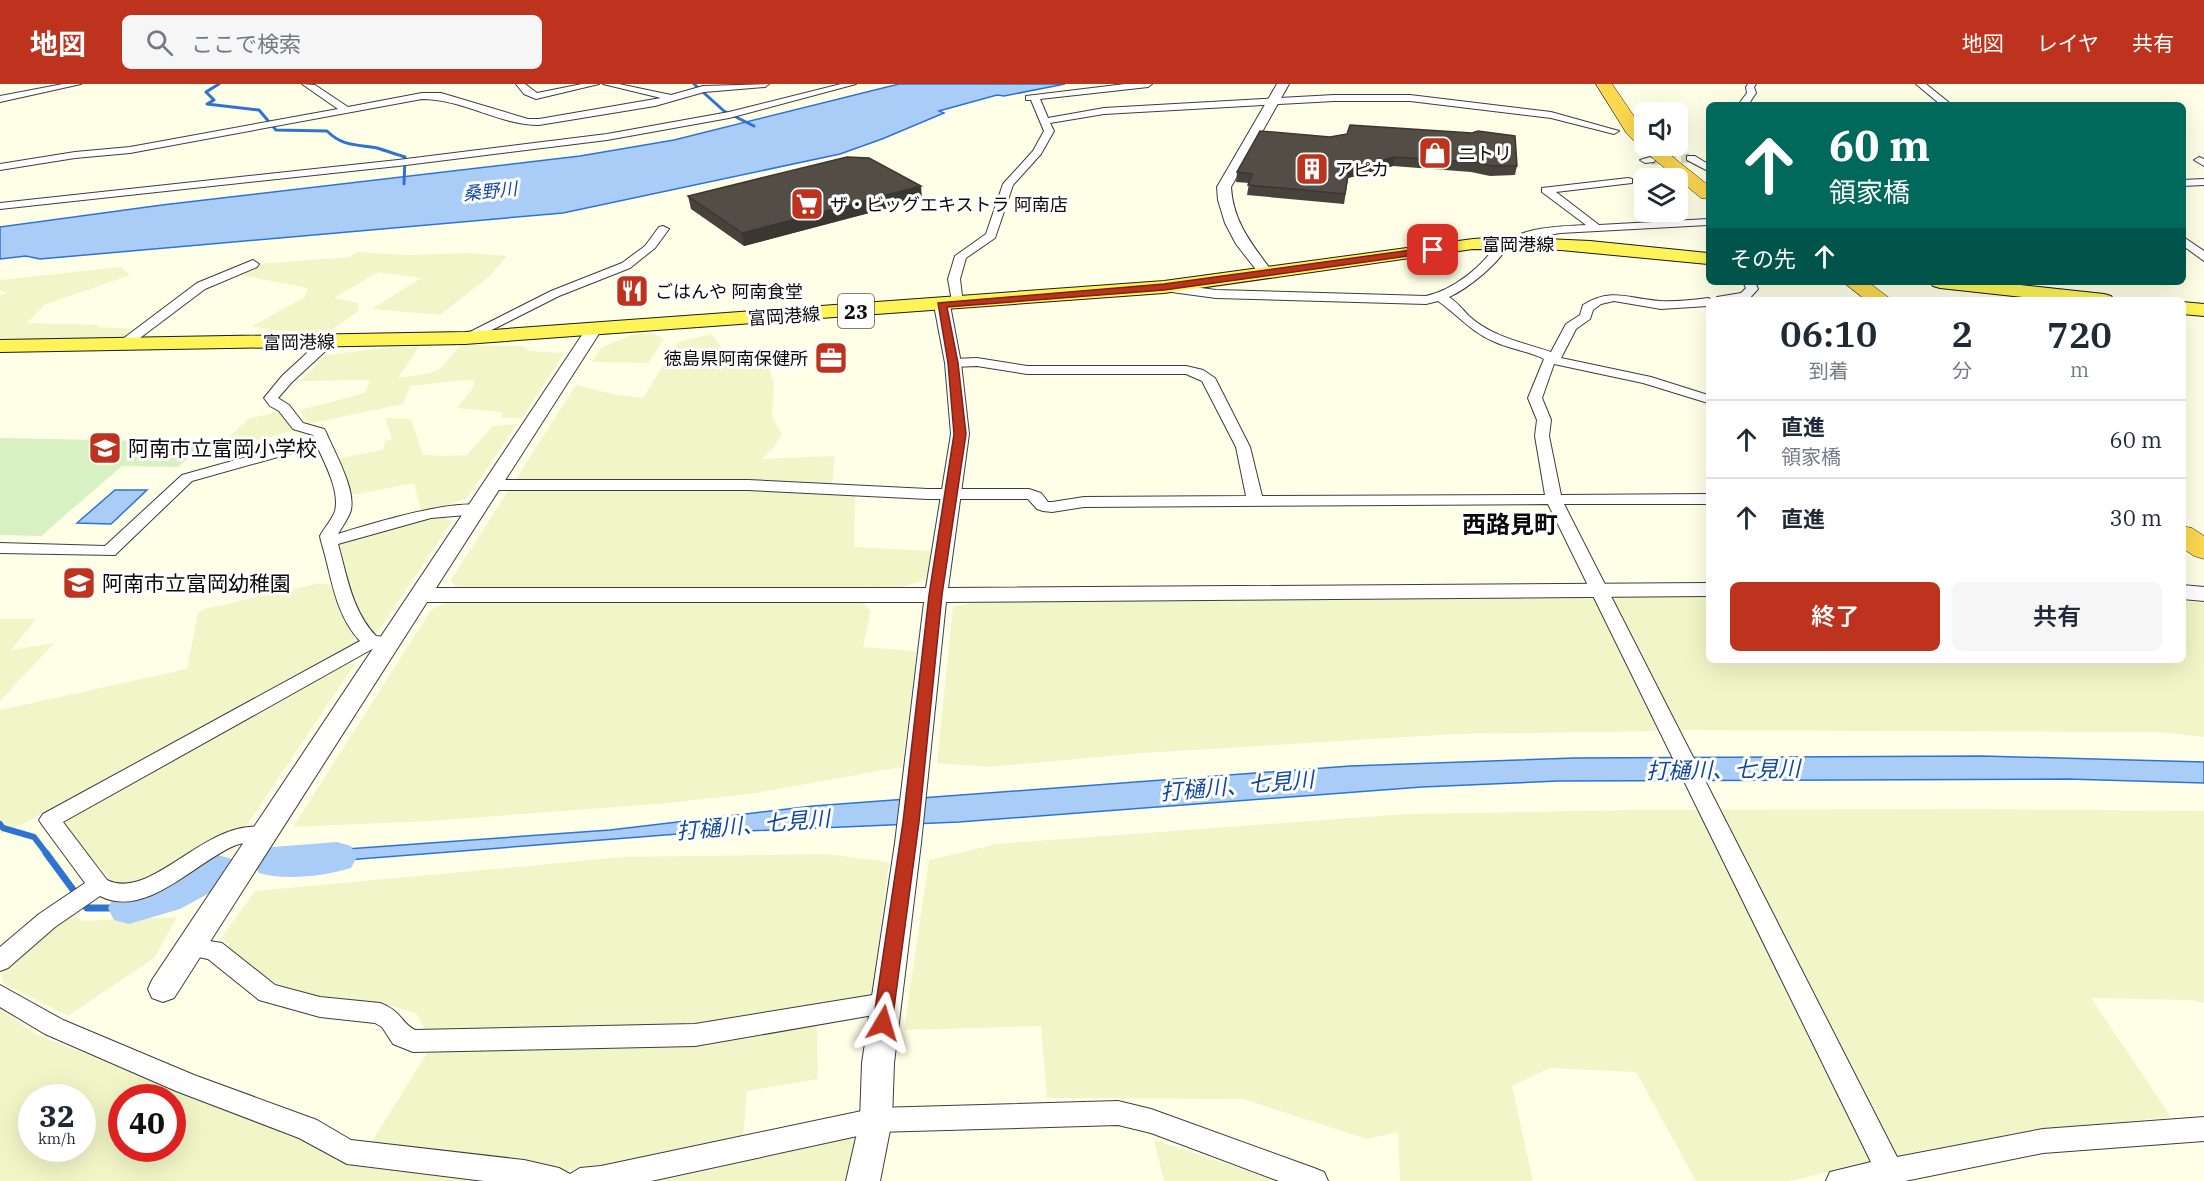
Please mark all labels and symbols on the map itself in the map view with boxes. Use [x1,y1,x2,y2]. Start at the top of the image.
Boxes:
shop icon: ニトリ [1417,135,1453,171]
place label: ニトリ [1458,142,1512,165]
building icon: アピカ [1294,151,1330,187]
place label: アピカ [1335,158,1389,181]
water label: 桑野川 [462,177,520,205]
supermarket icon: ザ・ビッグエキストラ 阿南店 [789,186,825,222]
place label: ザ・ビッグエキストラ 阿南店 [830,193,1068,216]
pin [1407,224,1458,275]
street label: 富岡港線 [1482,233,1554,256]
restaurant icon: ごはんや 阿南食堂 [614,273,650,309]
place label: ごはんや 阿南食堂 [655,280,803,303]
road number: 23 [838,294,874,328]
street label: 富岡港線 [747,302,821,330]
street label: 富岡港線 [263,330,335,354]
office icon: 徳島県阿南保健所 [813,340,849,376]
place label: 徳島県阿南保健所 [664,347,808,370]
school or university icon: 阿南市立富岡小学校 [87,430,123,466]
place label: 阿南市立富岡小学校 [128,434,317,462]
district label: 西路見町 [1462,508,1558,540]
school or university icon: 阿南市立富岡幼稚園 [61,565,97,601]
place label: 阿南市立富岡幼稚園 [102,569,291,597]
water label: 打樋川、七見川 [1646,753,1802,785]
water label: 打樋川、七見川 [1159,764,1317,806]
water label: 打樋川、七見川 [675,803,833,845]
position arrow [851,991,915,1055]
speed limit sign: 40 [108,1084,186,1162]

